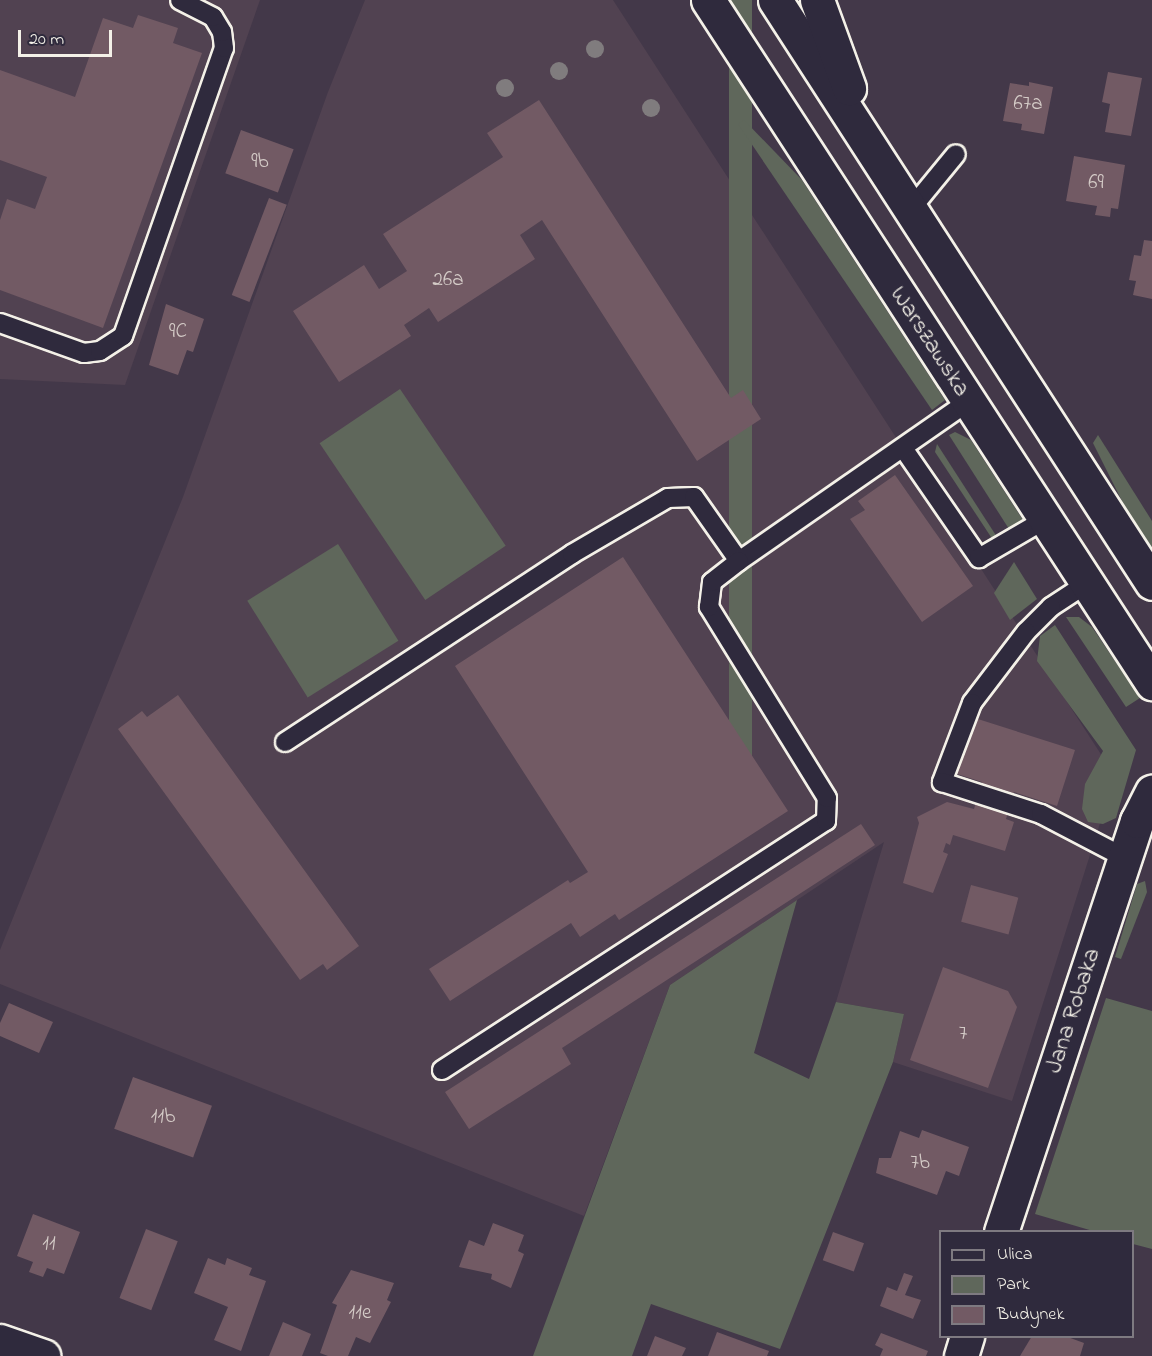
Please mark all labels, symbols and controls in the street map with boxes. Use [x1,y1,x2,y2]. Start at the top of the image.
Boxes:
scale bar [21,18,116,56]
text: 20 m [29,27,64,53]
house number: 67a [1013,91,1043,117]
house number: 9b [251,149,269,175]
house number: 69 [1088,170,1104,196]
house number: 26a [432,267,464,293]
street label: Warszawska [883,281,975,403]
house number: 9C [169,319,187,345]
street label: Jana Robaka [1040,945,1108,1077]
house number: 7 [959,1021,967,1047]
house number: 11b [151,1104,175,1130]
house number: 7b [910,1150,930,1176]
legend [939,1230,1134,1338]
house number: 11 [42,1231,56,1257]
text: Ulica [997,1242,1032,1268]
text: Park [997,1272,1030,1298]
house number: 11e [349,1300,371,1326]
text: Budynek [997,1302,1064,1328]

